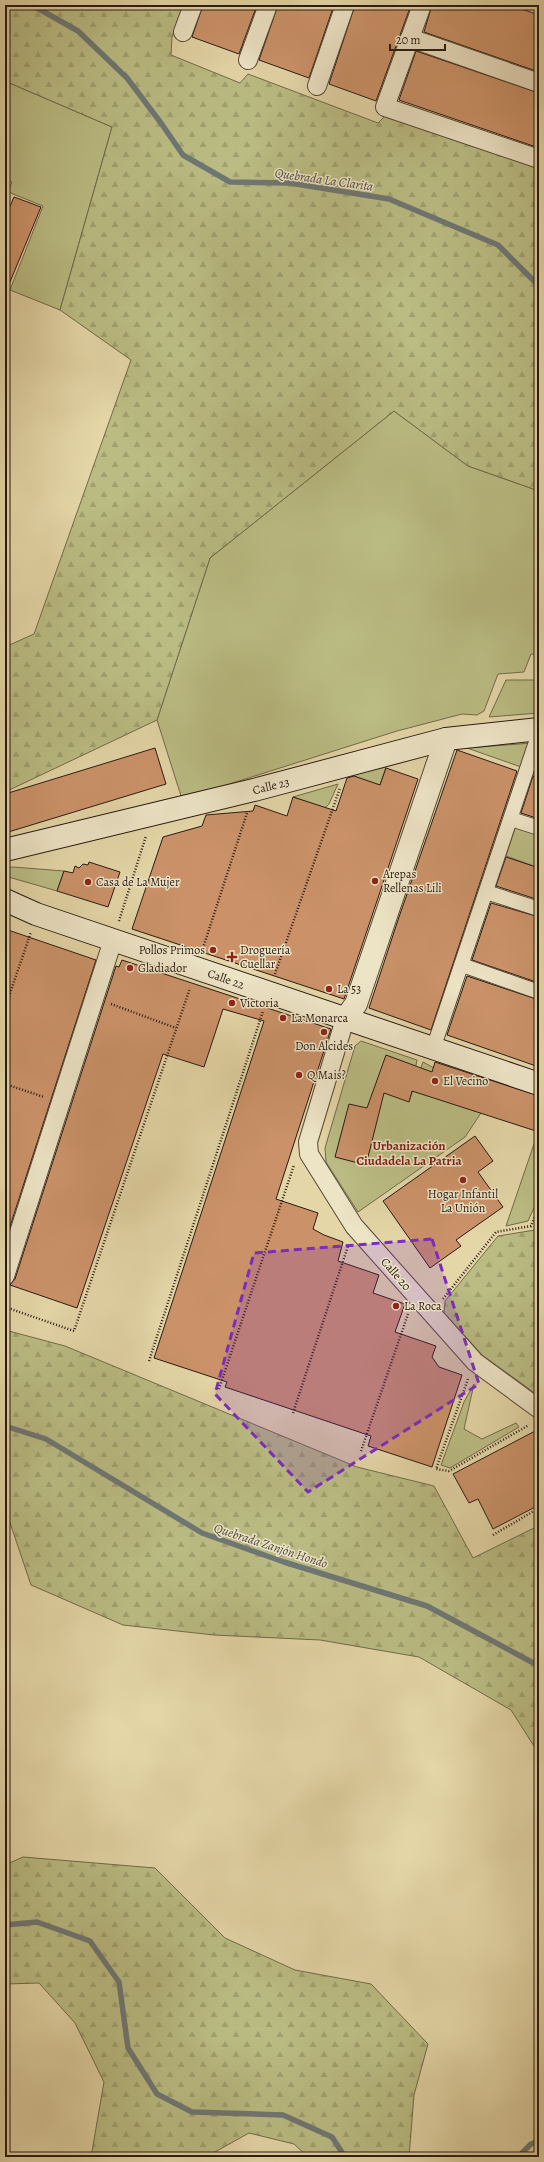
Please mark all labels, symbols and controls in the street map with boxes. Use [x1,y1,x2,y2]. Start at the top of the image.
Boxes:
scale bar [390,26,445,52]
text: 20 m [396,32,420,48]
water label: Quebrada La Clarita [274,164,374,195]
street label: Calle 23 [251,774,291,798]
place label: Arepas Rellenas Lili [382,866,442,896]
place label: Casa de La Mujer [96,874,180,890]
marker: Arepas Rellenas Lili [370,876,380,886]
marker: Casa de La Mujer [83,877,93,887]
place label: Pollos Primos [139,942,205,958]
place label: Droguería Cuellar [240,942,291,972]
marker: Pollos Primos [208,945,218,955]
marker: Droguería Cuellar [227,952,237,962]
place label: Gladiador [138,960,187,976]
marker: Gladiador [125,963,135,973]
street label: Calle 22 [205,965,247,993]
place label: La 53 [337,981,361,997]
marker: La 53 [324,984,334,994]
place label: Victoria [239,995,279,1011]
marker: Victoria [227,998,237,1008]
place label: La Monarca [291,1010,349,1026]
marker: La Monarca [278,1013,288,1023]
marker: Don Alcides [319,1027,329,1037]
place label: Don Alcides [295,1038,353,1054]
place label: Q Mais? [307,1067,346,1083]
marker: Q Mais? [294,1070,304,1080]
place label: El Vecino [443,1073,488,1089]
marker: El Vecino [430,1076,440,1086]
district label: Urbanización Ciudadela La Patria [356,1137,462,1169]
marker: Hogar Infantil La Unión [458,1175,468,1185]
place label: Hogar Infantil La Unión [428,1186,498,1216]
street label: Calle 20 [377,1254,415,1294]
place label: La Roca [404,1298,442,1314]
marker: La Roca [391,1301,401,1311]
water label: Quebrada Zanjón Hondo [212,1519,330,1572]

